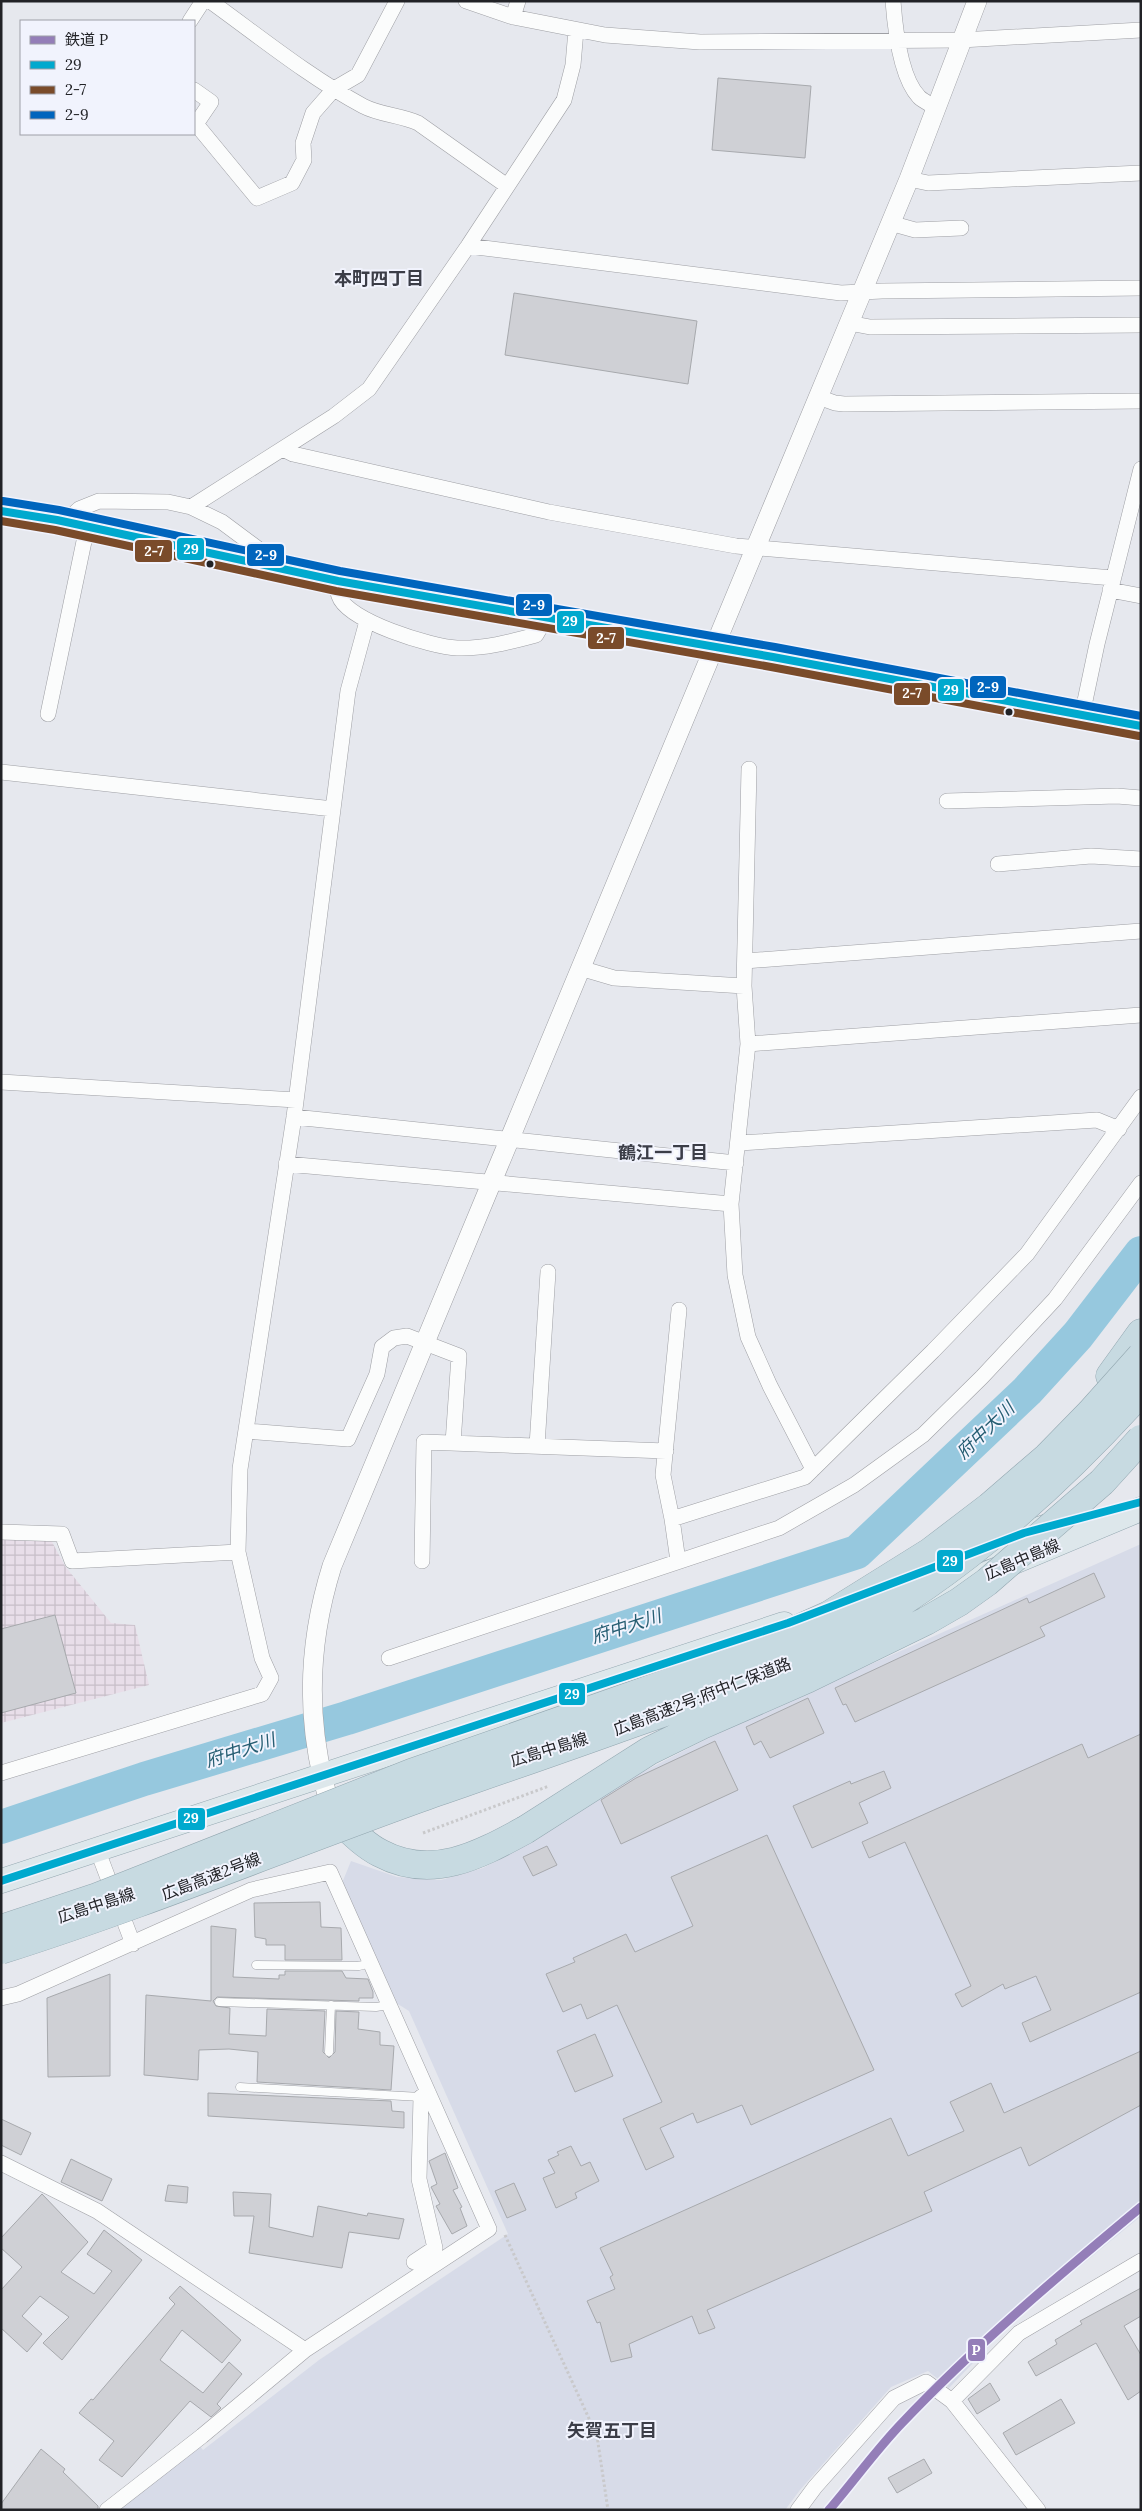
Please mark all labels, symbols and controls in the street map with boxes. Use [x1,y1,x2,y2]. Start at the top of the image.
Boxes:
legend [20,20,195,135]
text: 鉄道 P [65,30,108,49]
text: 29 [65,55,82,74]
text: 2-7 [65,80,86,99]
text: 2-9 [65,105,89,124]
district label: 本町四丁目 [334,267,424,290]
line badge: 29 [176,537,205,561]
line badge: 2-7 [134,539,173,563]
text: 29 [183,540,199,558]
text: 2-7 [144,542,164,560]
line badge: 2-9 [246,543,285,567]
text: 2-9 [255,546,277,564]
unlabelled marker [205,559,215,569]
line badge: 2-9 [515,593,553,617]
text: 2-9 [523,596,545,614]
line badge: 29 [556,610,585,634]
text: 29 [562,612,578,630]
line badge: 2-7 [587,626,625,650]
text: 2-7 [596,629,616,647]
line badge: 2-9 [969,675,1007,699]
line badge: 29 [937,678,965,702]
text: 2-9 [977,678,999,696]
text: 29 [943,681,959,699]
line badge: 2-7 [893,682,931,706]
text: 2-7 [902,684,922,702]
unlabelled marker [1004,707,1014,717]
district label: 鶴江一丁目 [618,1141,708,1164]
water label: 府中大川 [951,1395,1020,1463]
street label: 広島中島線 [981,1534,1063,1584]
line badge: 29 [936,1549,964,1573]
text: 29 [942,1552,958,1570]
water label: 府中大川 [588,1603,666,1648]
street label: 広島高速2号;府中仁保道路 [610,1653,794,1739]
line badge: 29 [558,1682,586,1706]
text: 29 [564,1685,580,1703]
water label: 府中大川 [202,1727,280,1772]
street label: 広島中島線 [508,1728,590,1770]
line badge: 29 [177,1807,206,1831]
text: 29 [183,1809,199,1827]
street label: 広島高速2号線 [159,1848,263,1904]
street label: 広島中島線 [55,1883,137,1927]
line badge: P [967,2338,986,2362]
text: P [972,2341,981,2359]
district label: 矢賀五丁目 [567,2419,657,2442]

